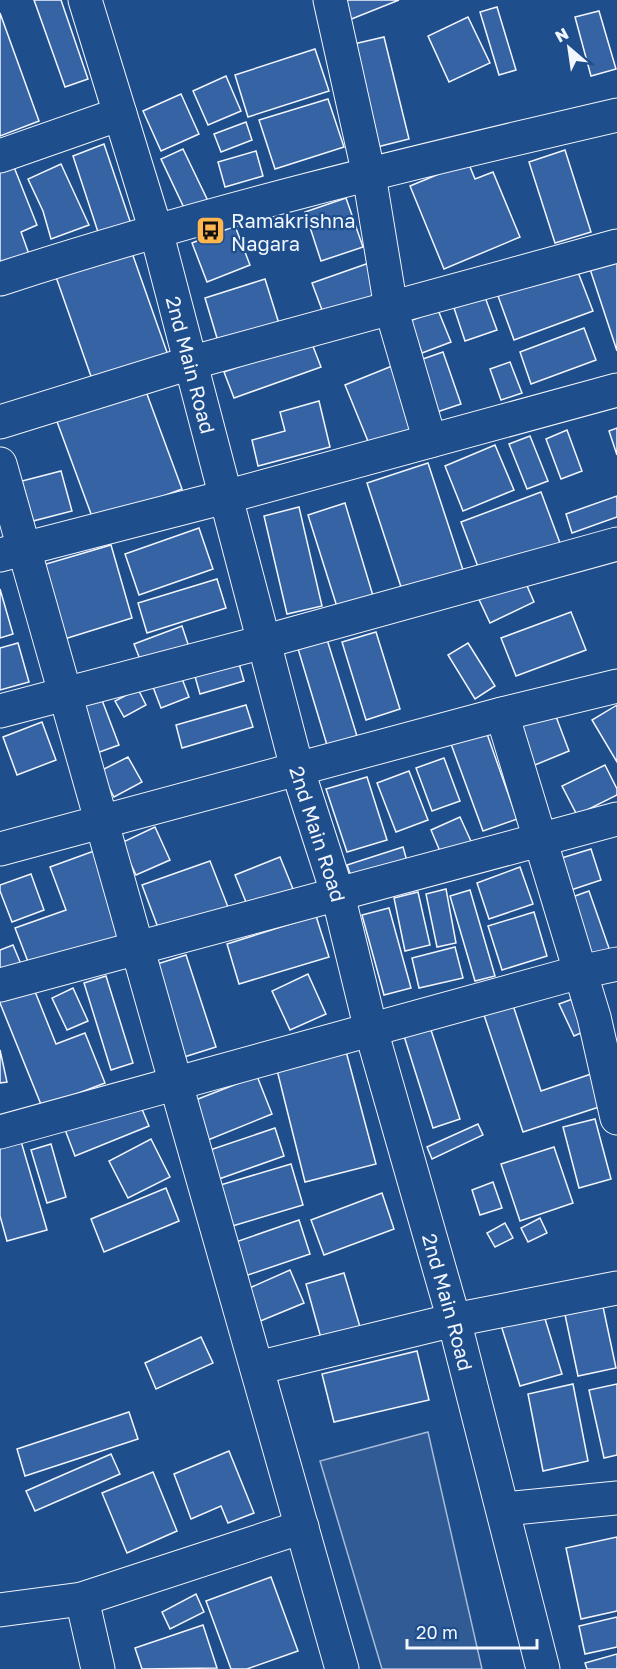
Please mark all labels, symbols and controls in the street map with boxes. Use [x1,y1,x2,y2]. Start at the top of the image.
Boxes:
north arrow [539,18,599,78]
text: N [552,23,572,47]
place label: Ramakrishna Nagara [231,208,356,255]
bus stop icon: Ramakrishna Nagara [194,215,226,247]
street label: 2nd Main Road [162,293,221,436]
street label: 2nd Main Road [285,763,351,904]
street label: 2nd Main Road [418,1230,478,1373]
scale bar [407,1612,538,1650]
text: 20 m [416,1621,458,1643]

